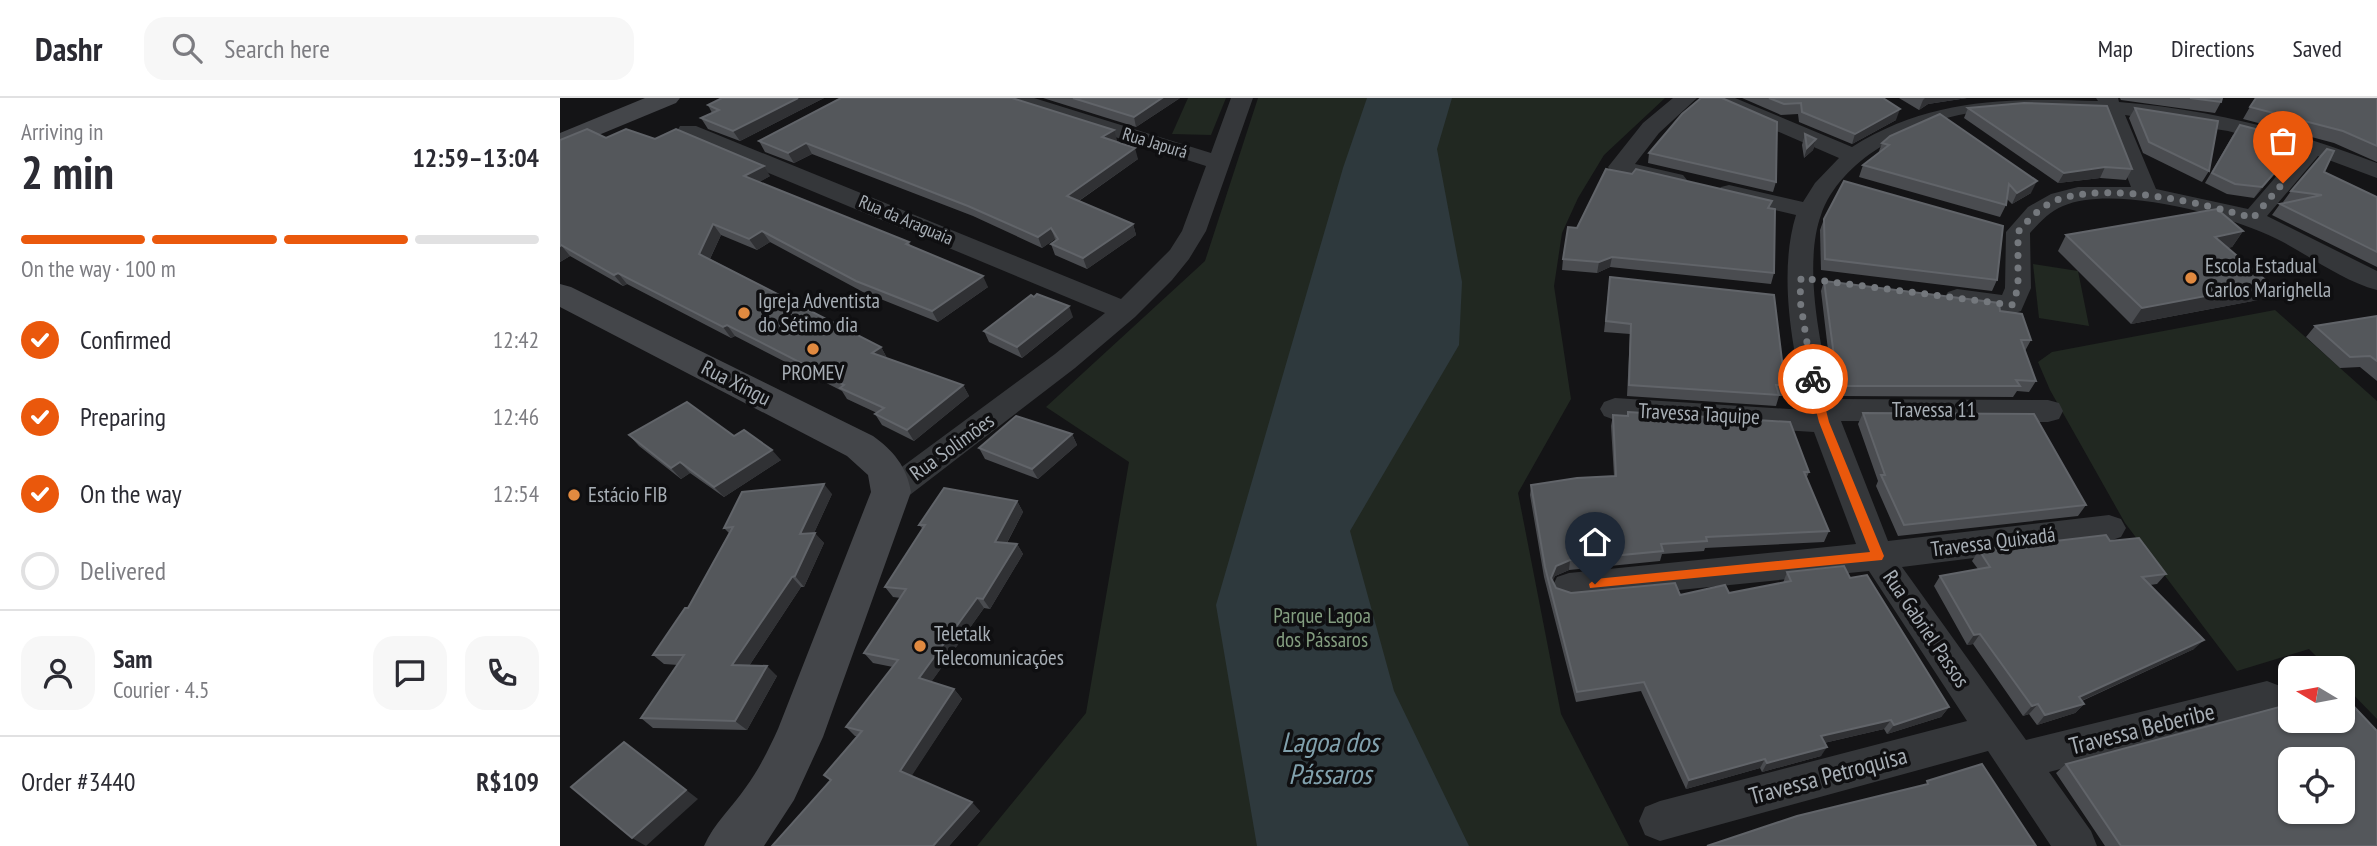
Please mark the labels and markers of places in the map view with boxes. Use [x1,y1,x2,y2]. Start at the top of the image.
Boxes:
pin [2253,111,2313,183]
place label: Escola Estadual Carlos Marighella [2205,252,2331,303]
marker: Escola Estadual Carlos Marighella [2183,270,2199,286]
place label: Igreja Adventista do Sétimo dia [758,287,880,338]
marker: Igreja Adventista do Sétimo dia [736,305,752,321]
marker: PROMEV [805,341,821,357]
place label: PROMEV [782,359,845,386]
place label: Estácio FIB [588,481,667,508]
marker: Estácio FIB [566,487,582,503]
pin [1565,512,1625,584]
place label: Teletalk Telecomunicações [934,620,1064,671]
marker: Teletalk Telecomunicações [912,638,928,654]

